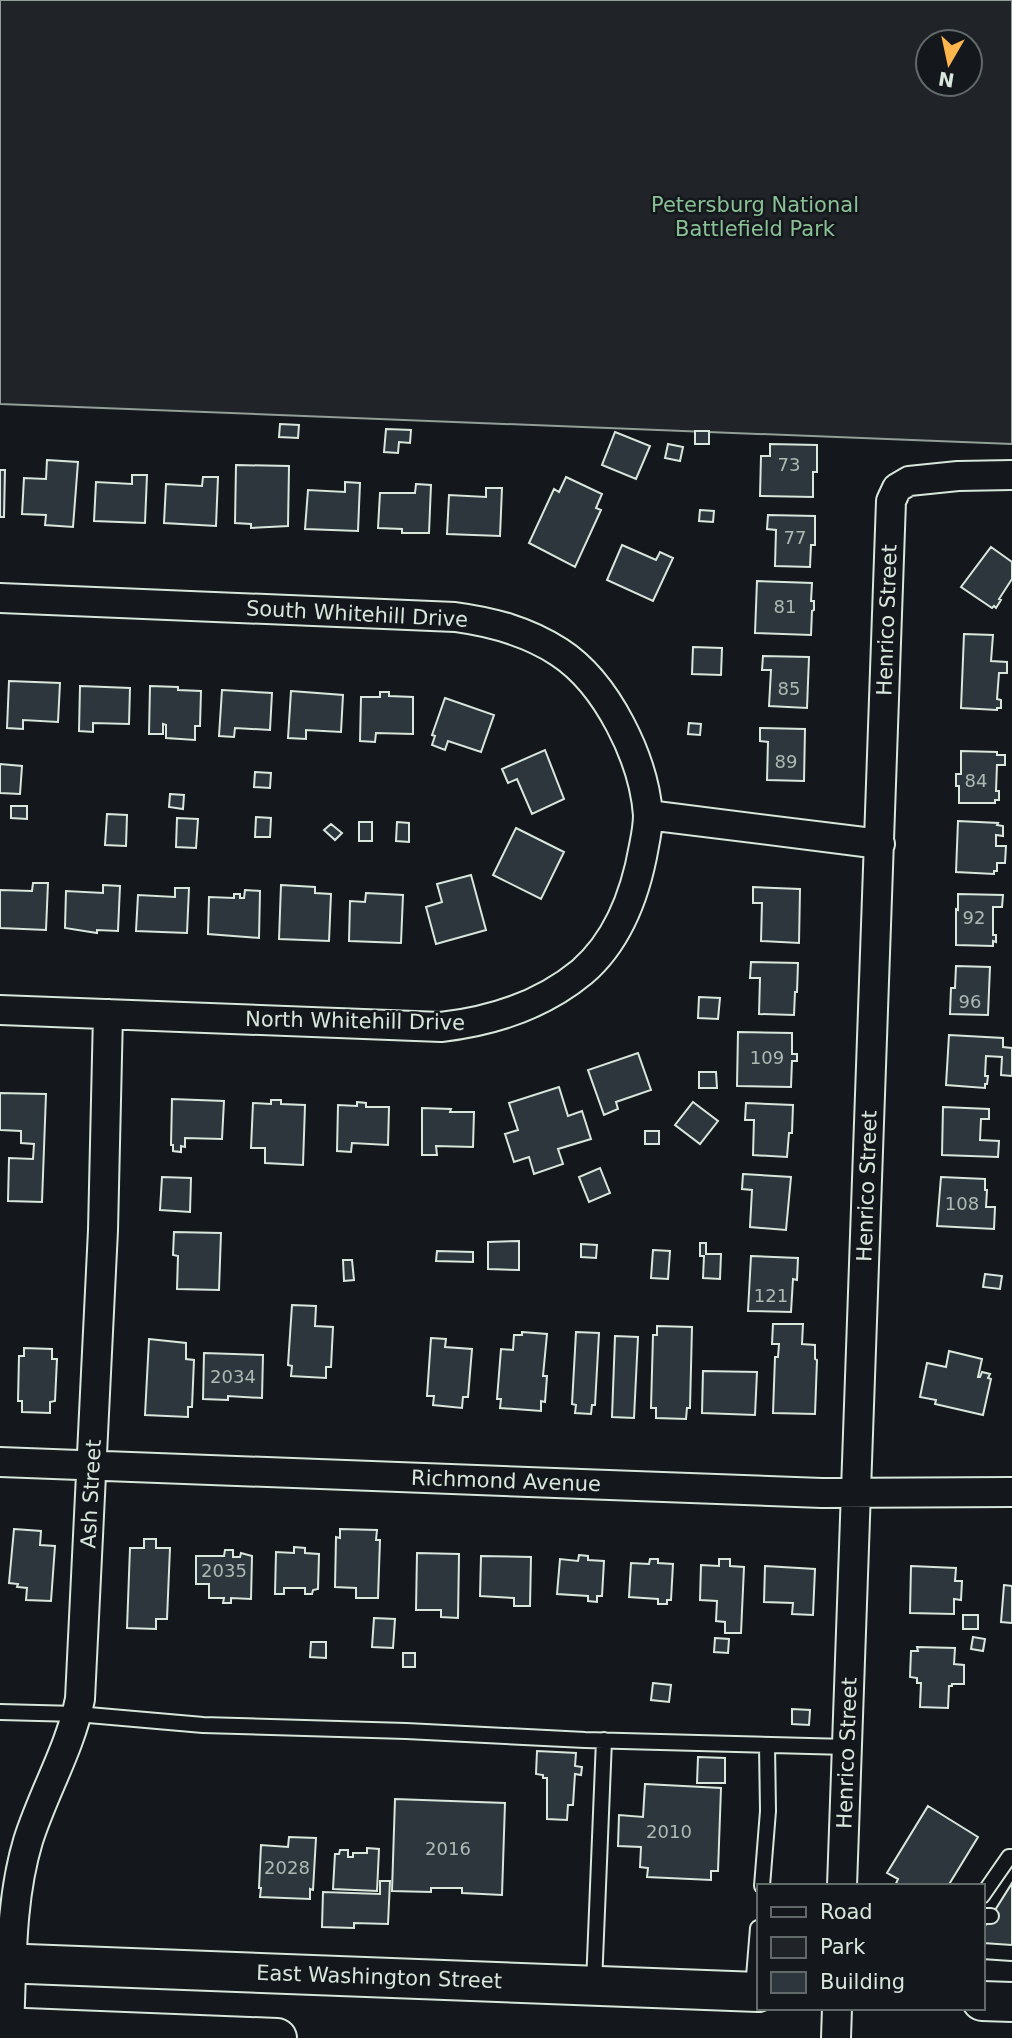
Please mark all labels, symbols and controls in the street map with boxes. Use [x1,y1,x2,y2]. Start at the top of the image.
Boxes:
north arrow [914,28,984,98]
text: N [937,68,956,92]
park label: Petersburg National Battlefield Park [651,193,859,241]
house number: 73 [778,454,800,475]
house number: 77 [784,527,806,548]
street label: Henrico Street [872,544,902,696]
street label: South Whitehill Drive [245,596,469,632]
house number: 81 [774,596,796,617]
house number: 85 [778,678,800,699]
house number: 89 [775,751,797,772]
house number: 84 [965,770,987,791]
house number: 92 [963,907,985,928]
house number: 96 [959,991,981,1012]
street label: North Whitehill Drive [245,1007,465,1035]
house number: 109 [750,1047,784,1068]
street label: Henrico Street [852,1110,882,1262]
house number: 108 [945,1193,979,1214]
house number: 121 [754,1285,788,1306]
house number: 2034 [210,1366,256,1387]
street label: Ash Street [76,1439,106,1549]
street label: Richmond Avenue [411,1466,601,1496]
house number: 2035 [201,1560,247,1581]
street label: Henrico Street [832,1677,862,1829]
house number: 2010 [646,1821,692,1842]
house number: 2016 [425,1838,471,1859]
house number: 2028 [264,1857,310,1878]
legend [757,1884,984,2010]
text: Road [820,1900,873,1924]
text: Park [820,1935,866,1959]
street label: East Washington Street [256,1961,502,1993]
text: Building [820,1970,905,1994]

